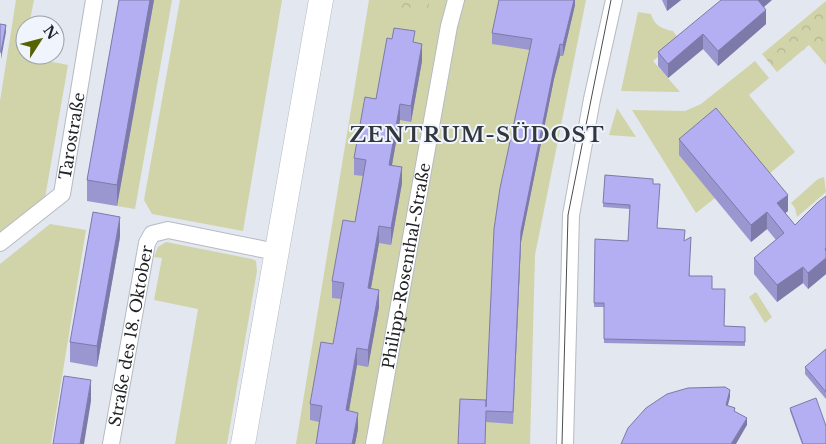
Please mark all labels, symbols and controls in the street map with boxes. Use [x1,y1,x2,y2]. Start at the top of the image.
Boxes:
north arrow [15,15,65,65]
text: N [39,22,62,43]
street label: Tarostraße [55,91,89,181]
district label: ZENTRUM-SÜDOST [349,122,605,148]
street label: Philipp-Rosenthal-Straße [378,161,434,370]
street label: Straße des 18. Oktober [104,243,156,428]

